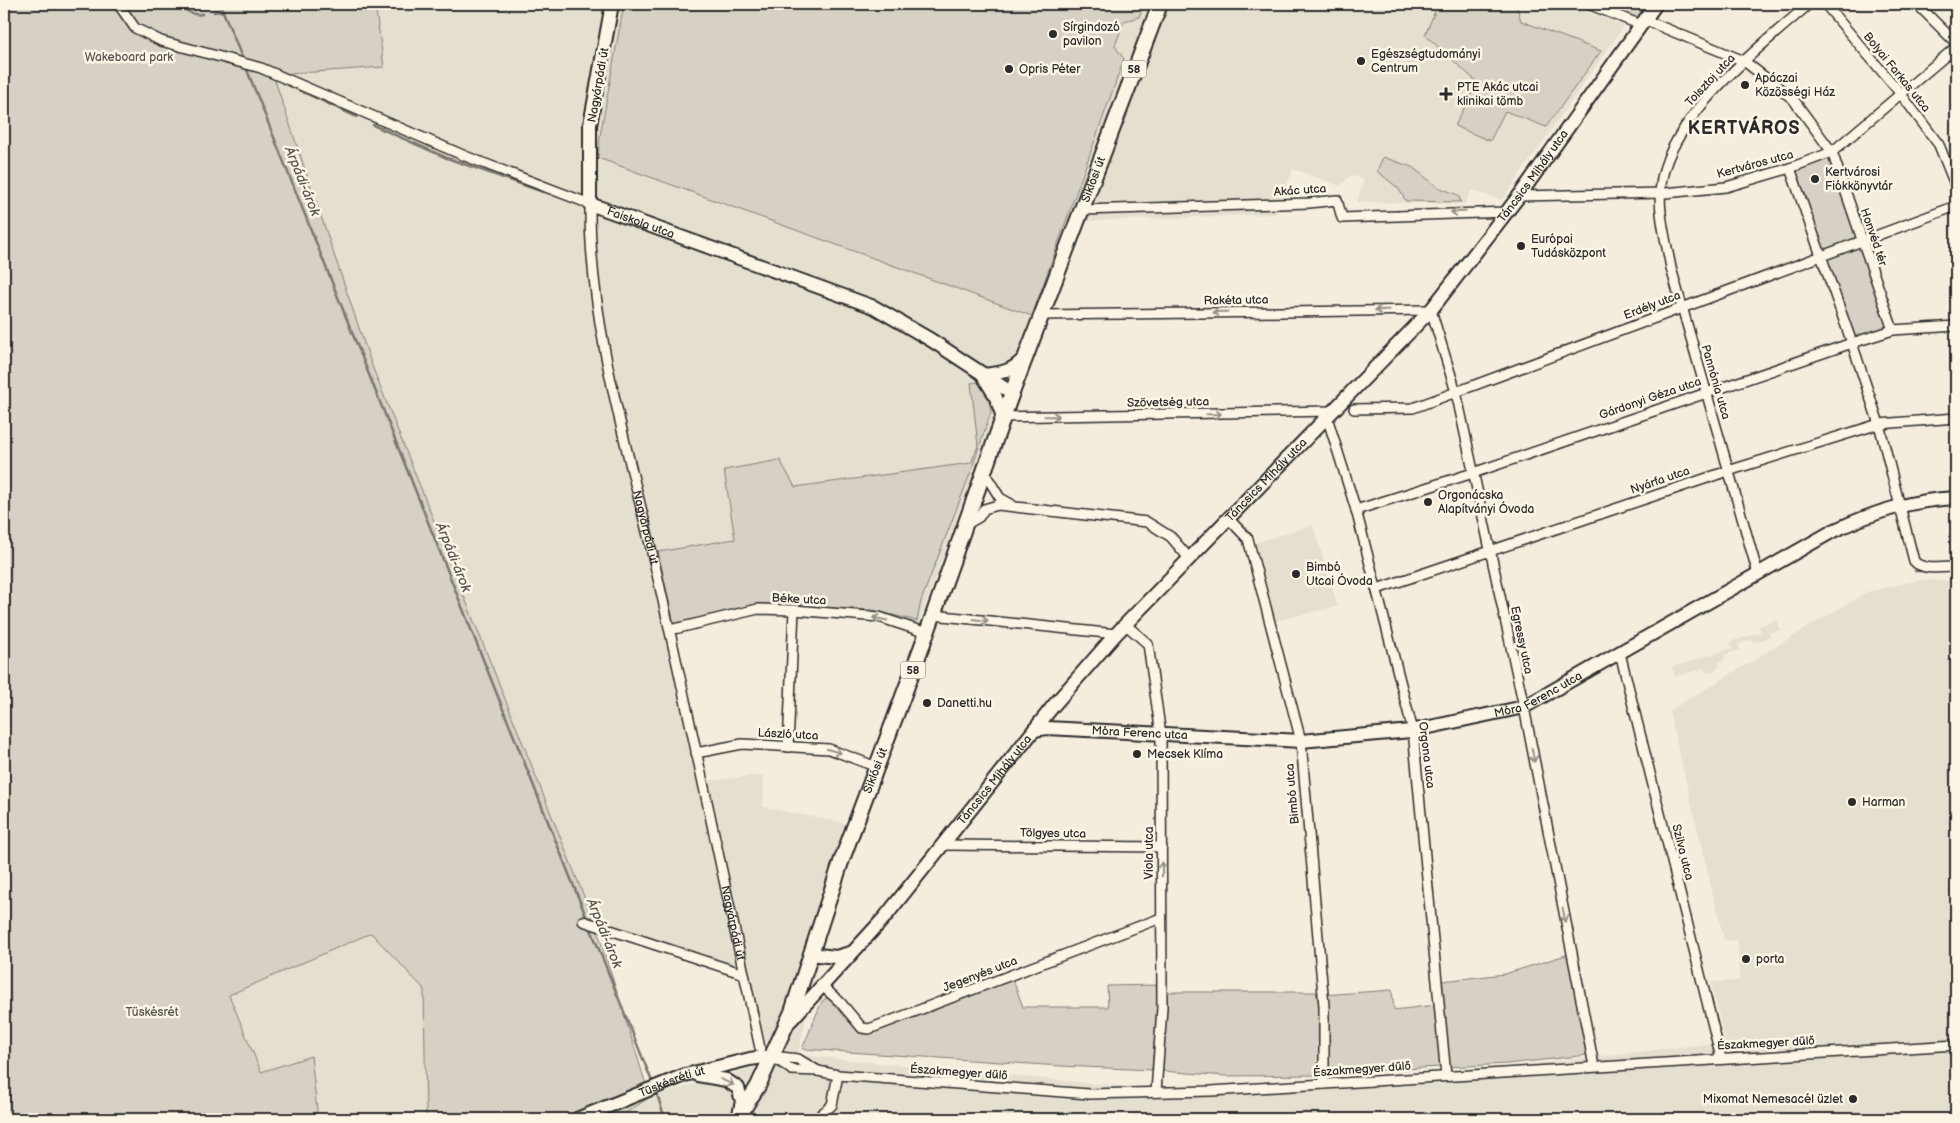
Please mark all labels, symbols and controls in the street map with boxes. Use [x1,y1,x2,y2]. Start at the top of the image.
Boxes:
place label: Sírgindozó pavilon [1063,20,1120,49]
marker: Sírgindozó pavilon [1047,28,1059,40]
street label: Bolyai Farkas utca [1860,29,1934,115]
street label: Nagyárpádi út [585,46,613,124]
place label: Egészségtudományi Centrum [1371,47,1481,76]
park label: Wakeboard park [85,50,173,65]
street label: Tolsztoj utca [1682,51,1739,110]
marker: Egészségtudományi Centrum [1355,55,1367,67]
road number: 58 [1122,61,1146,78]
place label: Opris Péter [1019,62,1081,77]
marker: Opris Péter [1003,63,1015,75]
place label: Apáczai Közösségi Ház [1755,71,1835,100]
marker: Apáczai Közösségi Ház [1739,79,1751,91]
place label: PTE Akác utcai klinikai tömb [1457,80,1539,109]
marker: PTE Akác utcai klinikai tömb [1439,87,1453,101]
district label: KERTVÁROS [1688,115,1800,139]
street label: Táncsics Mihály utca [1494,127,1572,225]
water label: Árpádi-árok [280,142,326,220]
street label: Kertváros utca [1715,147,1795,182]
street label: Siklósi út [1078,154,1109,205]
place label: Kertvárosi Fiókkönyvtár [1825,165,1893,194]
marker: Kertvárosi Fiókkönyvtár [1809,173,1821,185]
street label: Akác utca [1273,181,1327,200]
street label: Faiskola utca [605,204,677,242]
street label: Honvéd tér [1857,206,1891,269]
one-way arrow [1451,208,1467,217]
place label: Európai Tudásközpont [1531,232,1606,261]
marker: Európai Tudásközpont [1515,240,1527,252]
street label: Erdély utca [1622,288,1683,323]
street label: Rakéta utca [1203,292,1269,309]
one-way arrow [1374,306,1390,315]
one-way arrow [1212,308,1228,317]
street label: Pannónia utca [1698,343,1733,421]
street label: Gárdonyi Géza utca [1597,374,1703,423]
street label: Szövetség utca [1127,394,1210,411]
one-way arrow [1206,409,1222,418]
one-way arrow [1043,412,1059,421]
street label: Táncsics Mihály utca [1222,435,1310,525]
street label: Nyárfa utca [1629,463,1692,498]
place label: Orgonácska Alapítványi Óvoda [1438,488,1535,517]
street label: Nagyárpádi út [629,489,662,566]
marker: Orgonácska Alapítványi Óvoda [1422,496,1434,508]
water label: Árpádi-árok [431,518,477,596]
place label: Bimbó Utcai Óvoda [1306,560,1373,589]
marker: Bimbó Utcai Óvoda [1290,568,1302,580]
street label: Béke utca [771,591,827,608]
street label: Egressy utca [1507,605,1536,676]
one-way arrow [873,613,889,623]
one-way arrow [973,615,989,625]
road number: 58 [900,662,926,678]
street label: Móra Ferenc utca [1493,668,1585,721]
place label: Danetti.hu [937,696,992,711]
marker: Danetti.hu [921,697,933,709]
street label: Orgona utca [1415,721,1438,789]
street label: Móra Ferenc utca [1091,723,1188,743]
street label: László utca [757,725,819,744]
street label: Táncsics Mihály utca [954,732,1035,828]
street label: Siklósi út [860,745,891,796]
one-way arrow [825,747,841,757]
place label: Mecsek Klíma [1147,747,1223,762]
one-way arrow [1529,747,1538,763]
marker: Mecsek Klíma [1131,748,1143,760]
street label: Bimbó utca [1282,763,1303,825]
place label: Harman [1862,795,1906,810]
marker: Harman [1846,796,1858,808]
street label: Szilva utca [1668,822,1697,882]
street label: Tölgyes utca [1020,825,1087,842]
street label: Viola utca [1142,826,1157,879]
one-way arrow [1157,861,1166,877]
street label: Nagyárpádi út [717,884,748,962]
water label: Árpádi-árok [582,894,628,972]
one-way arrow [1560,906,1570,922]
place label: porta [1756,952,1785,967]
street label: Jegenyés utca [941,953,1020,996]
marker: porta [1740,953,1752,965]
park label: Tüskésrét [126,1005,179,1020]
street label: Északmegyer dűlő [1717,1032,1815,1054]
street label: Északmegyer dűlő [1312,1058,1412,1080]
street label: Északmegyer dűlő [909,1061,1009,1083]
street label: Tüskésréti út [637,1063,707,1101]
one-way arrow [720,1077,735,1087]
place label: Mixomat Nemesacél üzlet [1703,1092,1843,1107]
marker: Mixomat Nemesacél üzlet [1847,1093,1859,1105]

